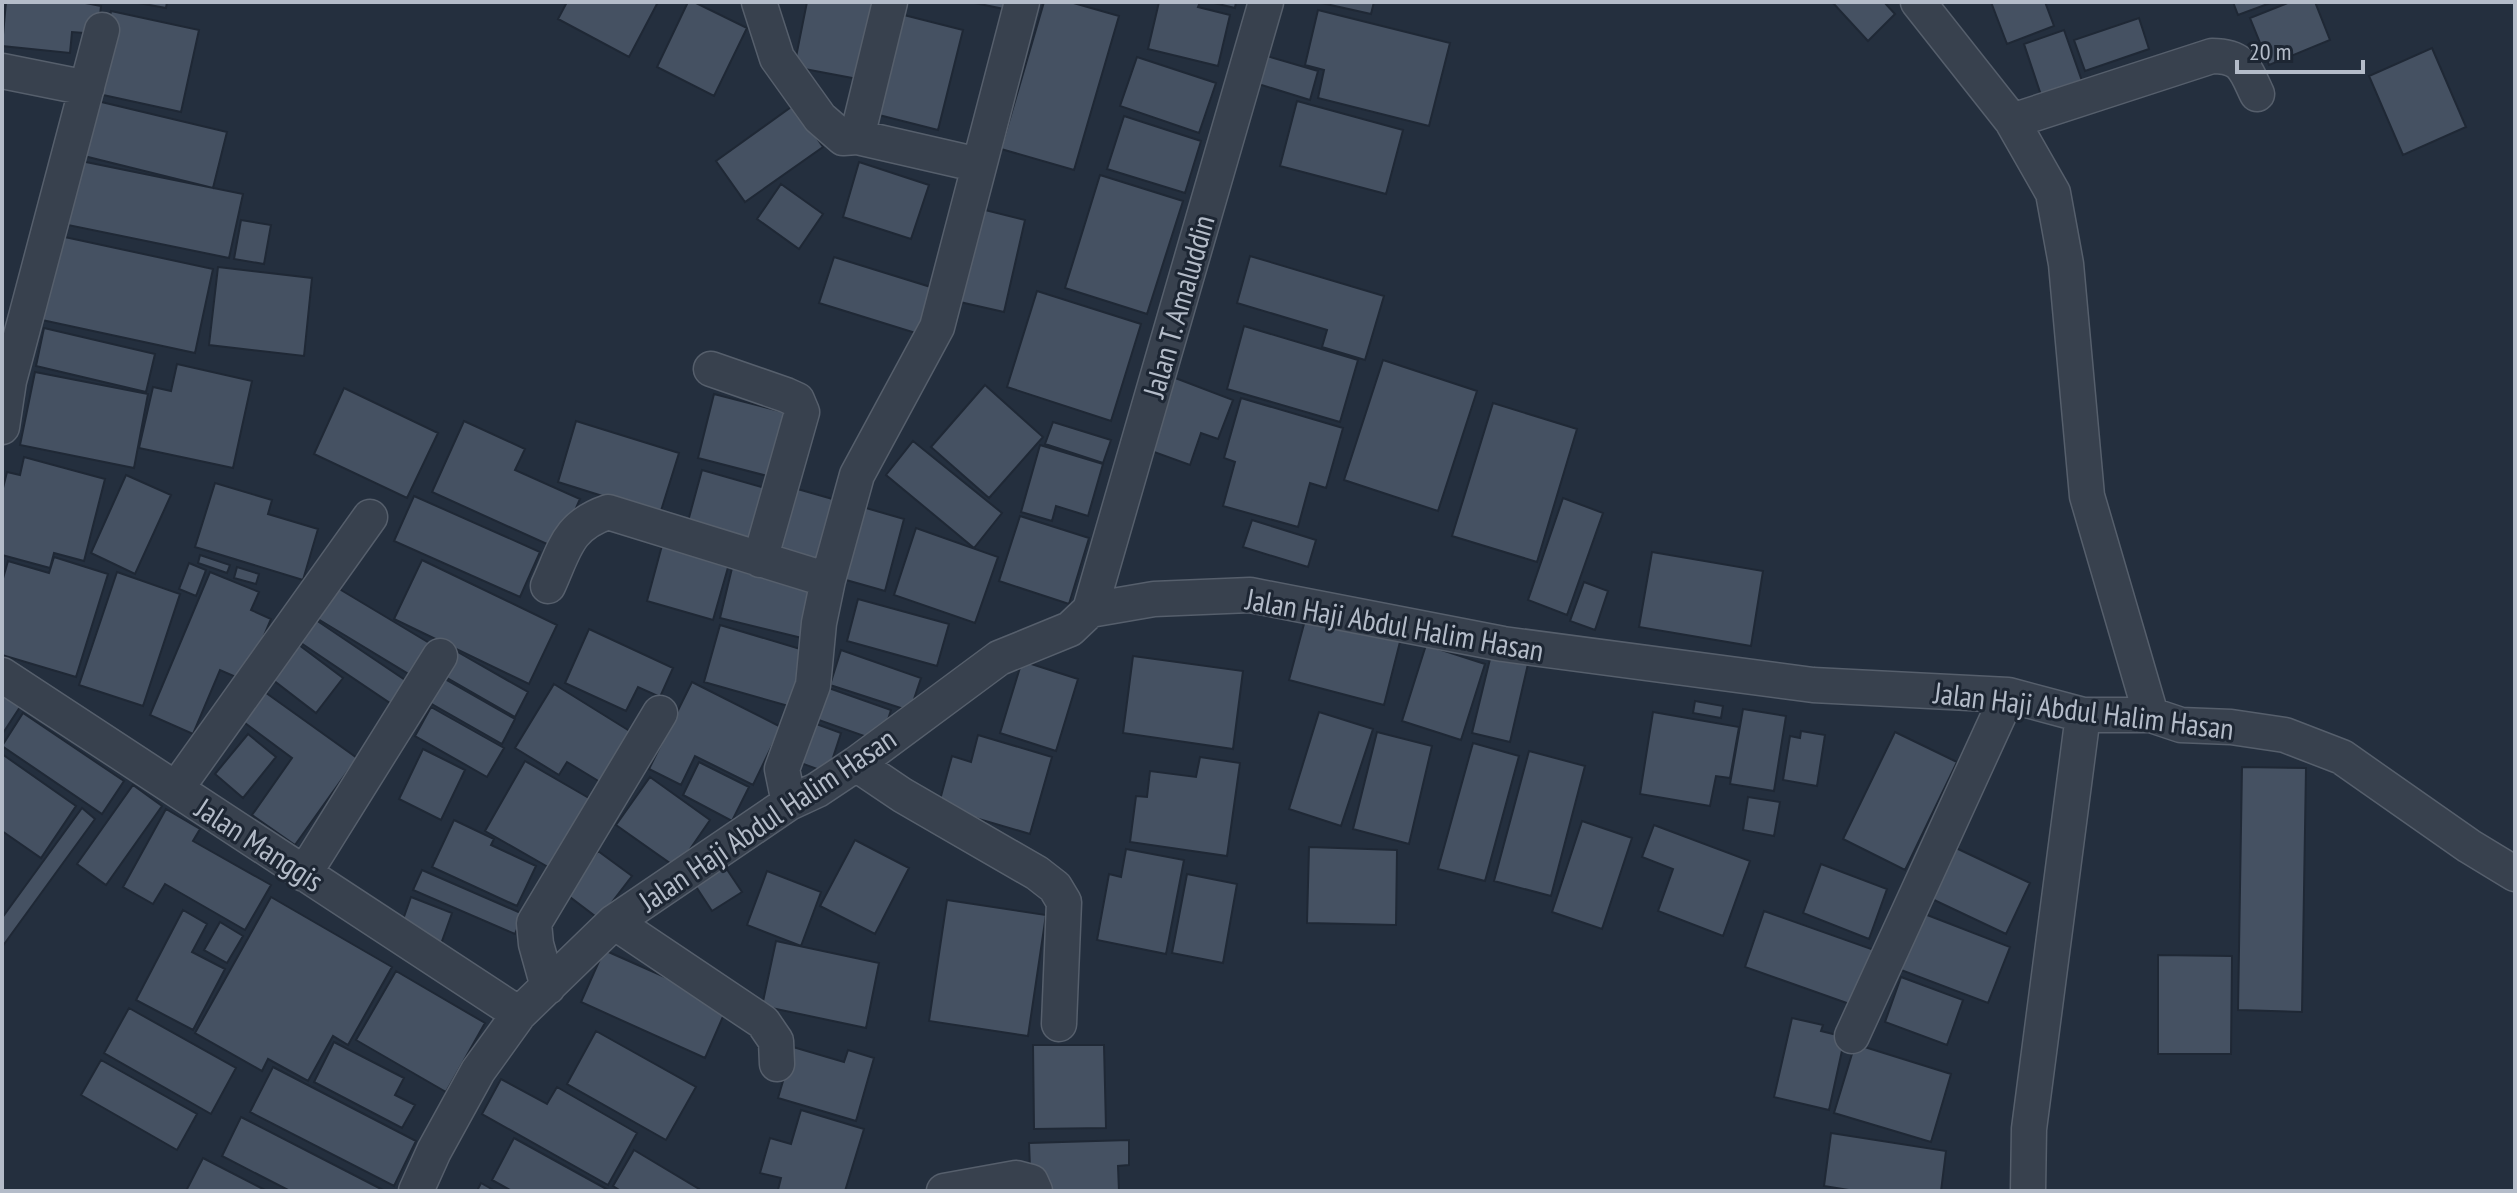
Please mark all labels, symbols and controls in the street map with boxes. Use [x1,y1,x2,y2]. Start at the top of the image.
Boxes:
scale bar [2237,24,2363,74]
text: 20 m [2249,36,2291,67]
street label: Jalan T. Amaluddin [1133,210,1223,403]
street label: Jalan Haji Abdul Halim Hasan [1242,578,1547,669]
street label: Jalan Haji Abdul Halim Hasan [1931,672,2236,748]
street label: Jalan Haji Abdul Halim Hasan [630,718,903,920]
street label: Jalan Manggis [188,788,331,900]

